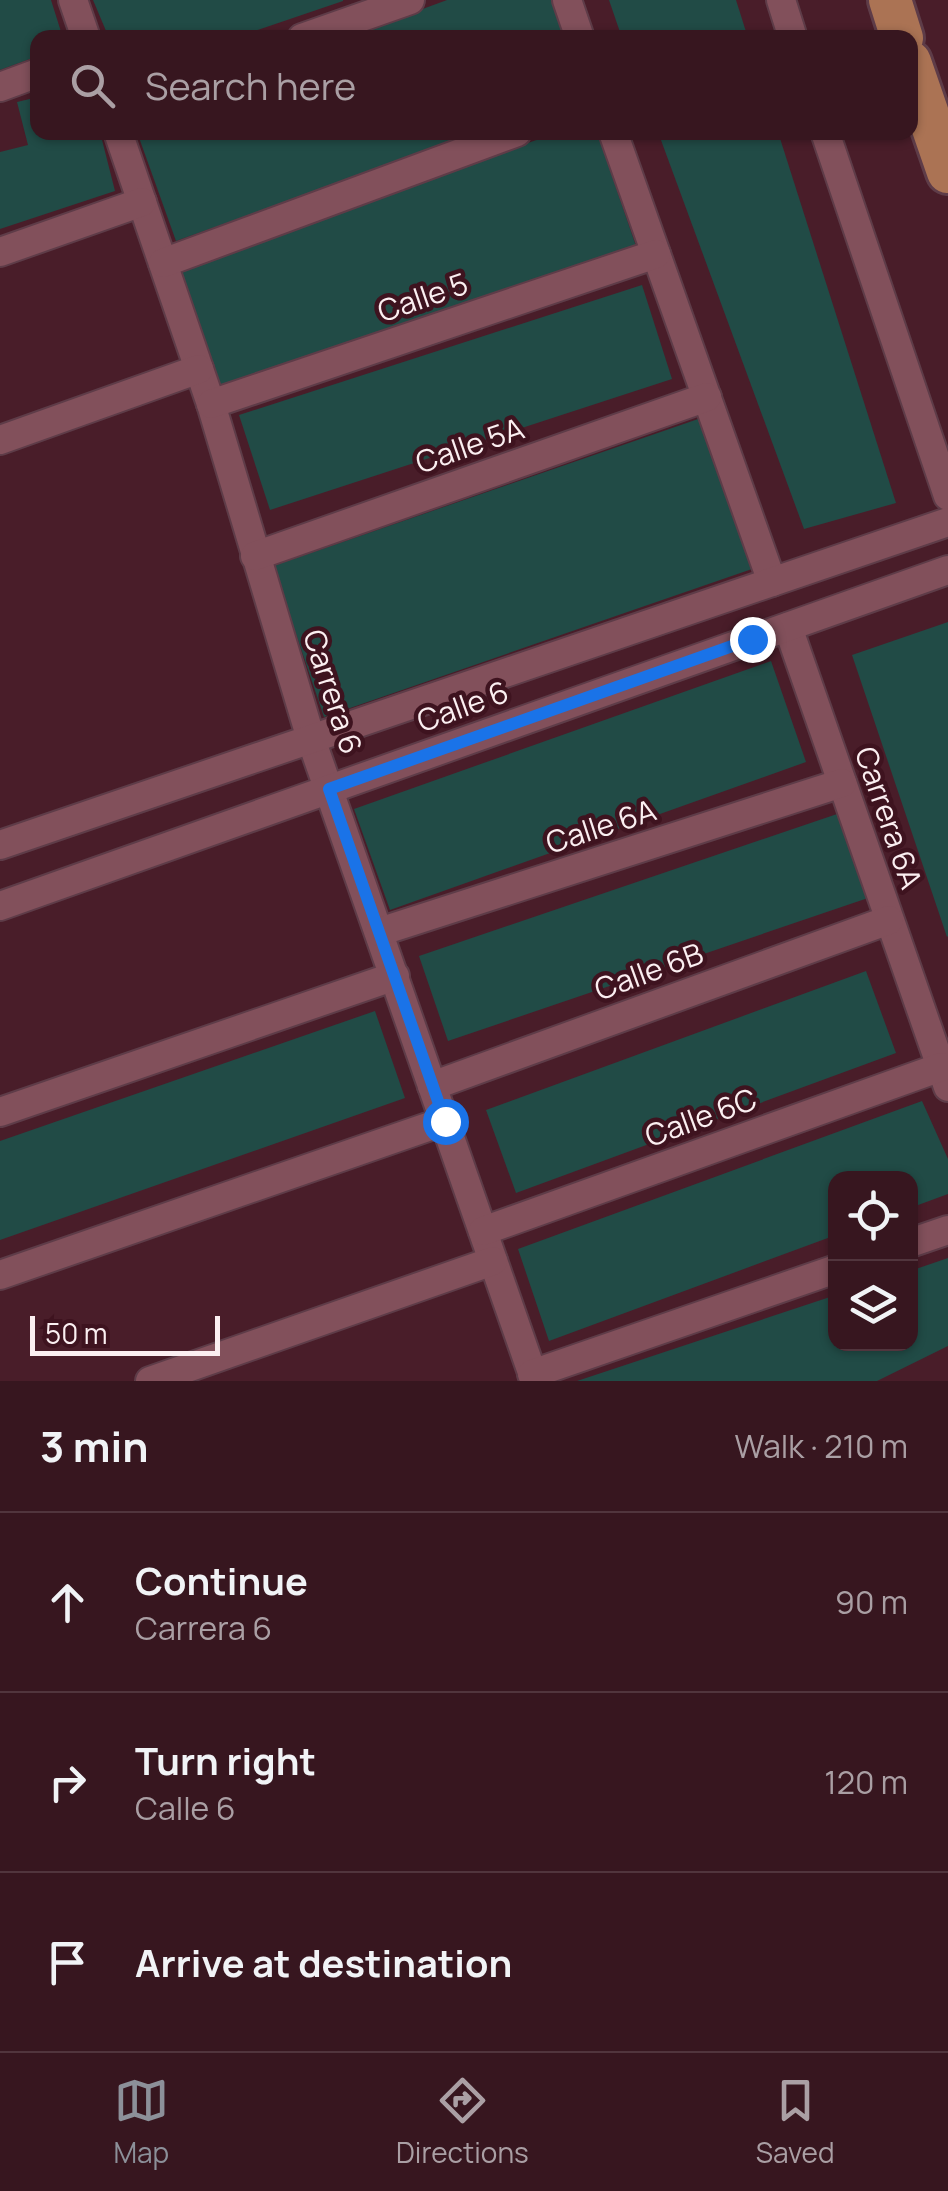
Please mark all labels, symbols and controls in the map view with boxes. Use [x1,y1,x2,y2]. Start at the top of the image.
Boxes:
search box [30,30,918,140]
icon: search [65,58,120,113]
text: Search here [145,59,356,111]
street label: Calle 5 [372,262,473,331]
street label: Calle 5A [410,407,529,482]
route end [730,617,776,663]
street label: Carrera 6 [294,624,373,759]
street label: Calle 6 [411,670,514,741]
street label: Carrera 6A [846,741,933,894]
street label: Calle 6A [540,789,661,863]
street label: Calle 6B [589,932,708,1009]
street label: Calle 6C [639,1078,762,1156]
route start [423,1099,469,1145]
map controls [828,1171,918,1351]
button: locate [828,1171,918,1261]
button: layers [828,1261,918,1351]
scale bar [30,1311,220,1356]
text: 50 m [45,1314,108,1352]
text: 3 min [40,1417,149,1475]
text: Walk · 210 m [735,1424,908,1468]
text: Continue [135,1554,308,1606]
icon: ahead [40,1575,95,1630]
text: 90 m [835,1580,908,1624]
text: Carrera 6 [135,1606,272,1650]
text: Turn right [135,1734,316,1786]
icon: right [40,1755,95,1810]
text: 120 m [824,1760,908,1804]
text: Calle 6 [135,1786,236,1830]
icon: arrive [40,1935,95,1990]
text: Arrive at destination [135,1936,512,1988]
tab: Map [113,2073,169,2171]
tab: Directions [396,2073,529,2171]
tab: Saved [756,2073,835,2171]

